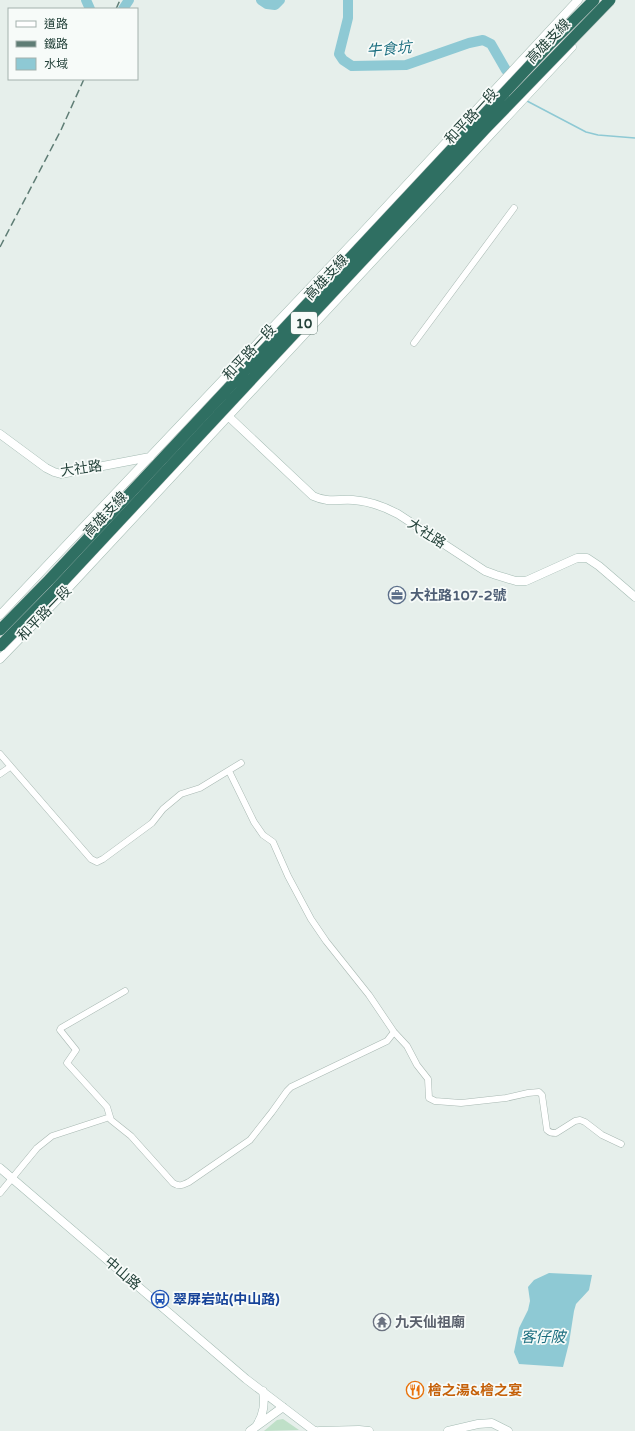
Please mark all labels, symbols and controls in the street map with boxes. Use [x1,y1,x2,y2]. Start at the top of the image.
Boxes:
legend [8,8,138,80]
street label: 高雄支線 [523,15,574,67]
text: 道路 [44,17,68,31]
text: 鐵路 [44,37,68,51]
water label: 牛食坑 [366,38,414,60]
text: 水域 [44,57,68,71]
street label: 和平路一段 [441,85,501,148]
street label: 高雄支線 [301,251,352,304]
road number: 10 [291,312,317,334]
street label: 和平路一段 [219,321,279,384]
street label: 大社路 [59,457,103,480]
street label: 高雄支線 [80,488,131,541]
street label: 大社路 [404,515,449,552]
street label: 和平路一段 [14,582,75,644]
office icon: 大社路107-2號 [387,585,407,605]
place label: 大社路107-2號 [410,587,507,604]
street label: 中山路 [101,1253,144,1294]
bus stop icon: 翠屏岩站(中山路) [150,1289,170,1309]
place label: 翠屏岩站(中山路) [173,1291,280,1308]
temple icon: 九天仙祖廟 [372,1312,392,1332]
place label: 九天仙祖廟 [395,1314,465,1331]
water label: 客仔陂 [520,1328,567,1346]
restaurant icon: 檜之湯&檜之宴 [405,1380,425,1400]
place label: 檜之湯&檜之宴 [428,1382,522,1399]

